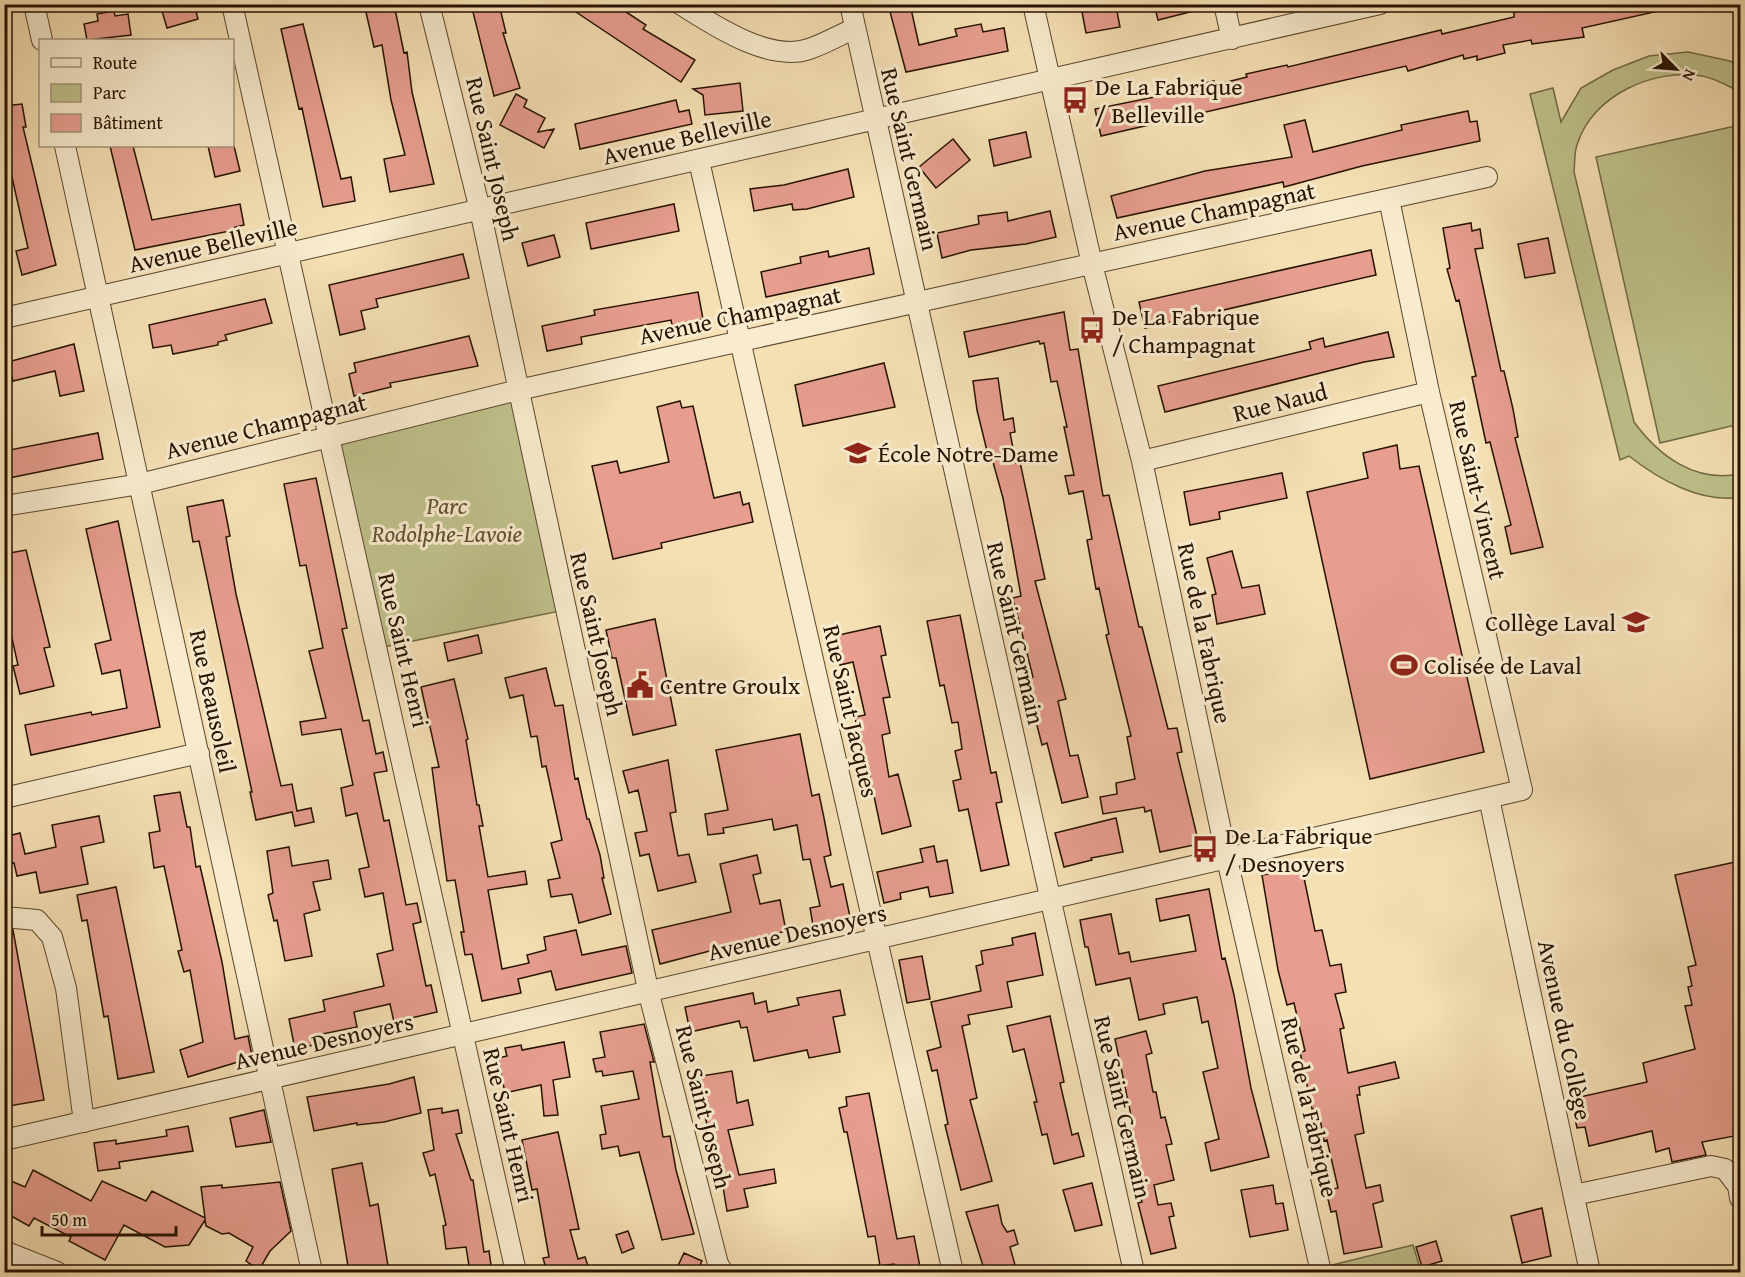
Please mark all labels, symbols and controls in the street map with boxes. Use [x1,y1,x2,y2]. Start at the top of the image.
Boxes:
legend [39,39,234,147]
north arrow [1646,39,1706,99]
text: Route [93,49,137,76]
street label: Rue Saint Germain [872,64,948,254]
text: N [1676,65,1703,86]
place label: De La Fabrique / Belleville [1095,69,1243,132]
street label: Rue Saint Joseph [457,74,529,245]
text: Parc [93,79,126,106]
bus stop icon: De La Fabrique / Belleville [1060,85,1090,115]
street label: Avenue Belleville [599,101,775,173]
text: Bâtiment [93,109,163,136]
street label: Avenue Champagnat [1110,172,1319,250]
street label: Avenue Belleville [125,209,301,281]
street label: Avenue Champagnat [636,276,845,354]
place label: De La Fabrique / Champagnat [1112,299,1260,362]
bus stop icon: De La Fabrique / Champagnat [1077,315,1107,345]
street label: Rue Naud [1229,373,1331,431]
street label: Avenue Champagnat [162,384,371,468]
street label: Rue Saint-Vincent [1440,397,1516,584]
place label: École Notre-Dame [878,436,1059,471]
school or university icon: École Notre-Dame [843,438,873,468]
park label: Parc Rodolphe-Lavoie [371,488,523,551]
street label: Rue Saint Germain [978,538,1054,728]
street label: Rue de la Fabrique [1169,539,1241,727]
street label: Rue Saint Joseph [561,549,633,720]
street label: Rue Saint Henri [369,569,439,731]
place label: Collège Laval [1485,605,1616,640]
school or university icon: Collège Laval [1621,607,1651,637]
street label: Rue Saint Jacques [814,621,888,801]
street label: Rue Beausoleil [181,626,245,776]
place label: Colisée de Laval [1424,648,1582,683]
sports icon: Colisée de Laval [1389,650,1419,680]
place label: Centre Groulx [660,668,801,703]
public building icon: Centre Groulx [625,670,655,700]
place label: De La Fabrique / Desnoyers [1225,818,1373,881]
bus stop icon: De La Fabrique / Desnoyers [1190,834,1220,864]
street label: Avenue Desnoyers [704,894,890,970]
street label: Avenue du Collège [1529,937,1601,1123]
street label: Avenue Desnoyers [231,1003,417,1079]
street label: Rue Saint Germain [1085,1012,1161,1202]
street label: Rue de la Fabrique [1272,1013,1348,1201]
street label: Rue Saint Joseph [667,1022,741,1193]
street label: Rue Saint Henri [474,1044,544,1206]
scale bar [42,1199,176,1237]
text: 50 m [51,1206,87,1233]

